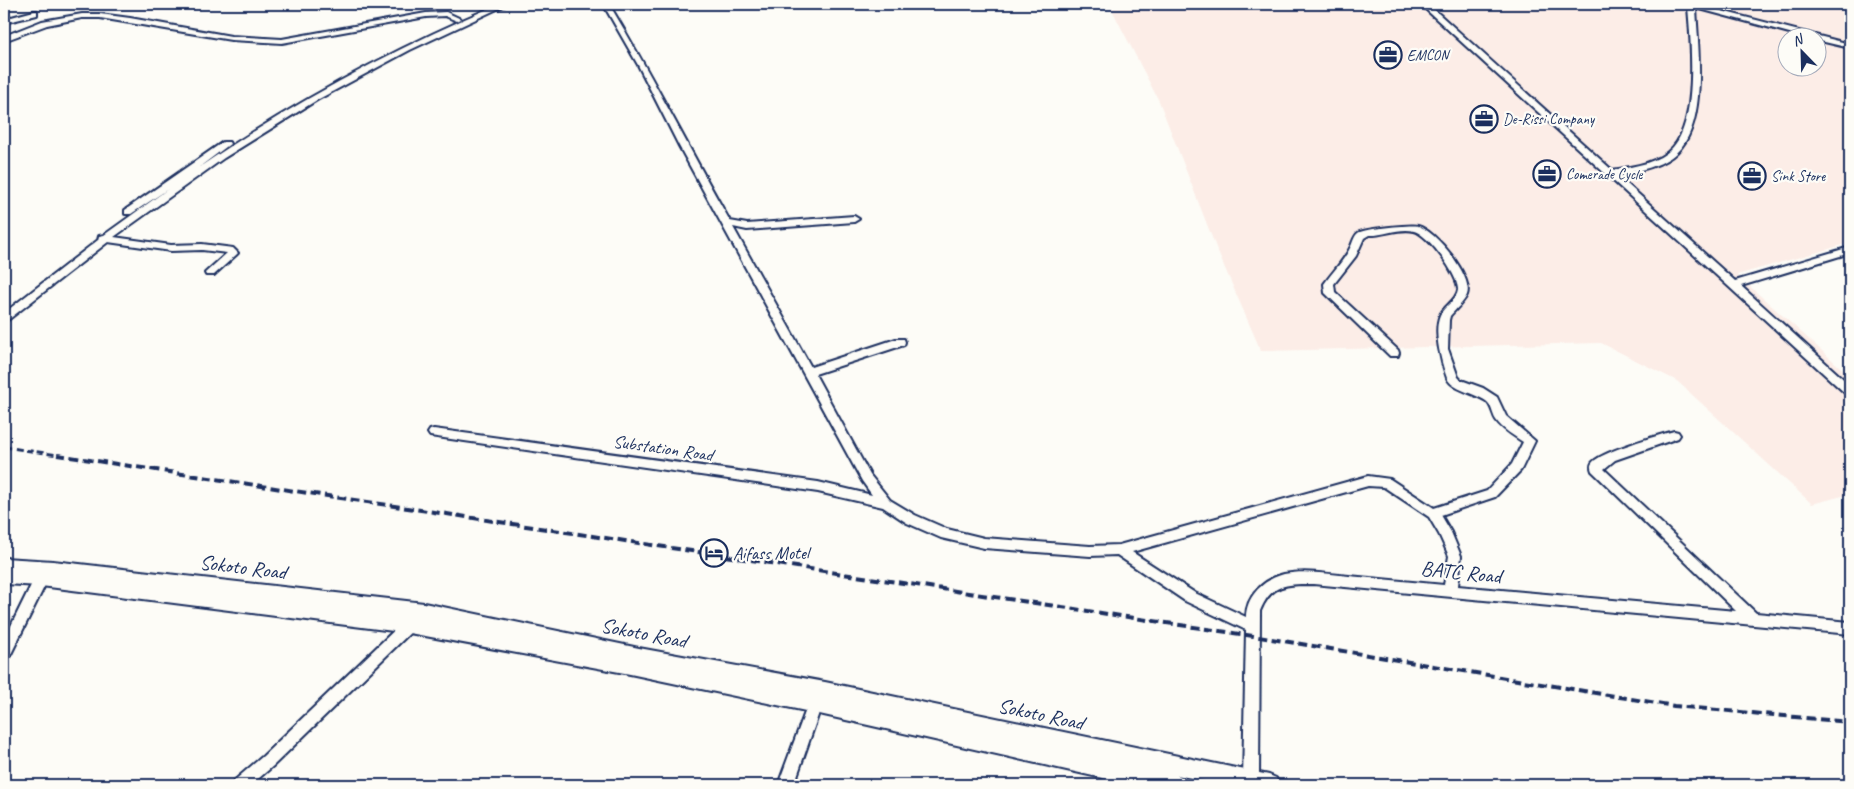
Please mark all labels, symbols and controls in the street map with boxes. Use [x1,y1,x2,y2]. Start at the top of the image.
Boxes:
north arrow [1776,28,1826,78]
text: N [1790,30,1807,50]
office icon: EMCON [1373,40,1403,70]
place label: EMCON [1407,46,1451,65]
office icon: De-Rissi Company [1469,104,1499,134]
place label: De-Rissi Company [1503,110,1596,129]
office icon: Comerade Cycle [1532,159,1562,189]
office icon: Sink Store [1737,161,1767,191]
place label: Comerade Cycle [1566,165,1644,184]
place label: Sink Store [1771,167,1826,186]
street label: Substation Road [612,430,717,466]
hotel icon: Aifass Motel [699,538,729,568]
place label: Aifass Motel [733,542,812,564]
street label: Sokoto Road [198,549,291,586]
street label: BATC Road [1420,555,1506,590]
street label: Sokoto Road [599,612,692,655]
street label: Sokoto Road [996,692,1089,736]

